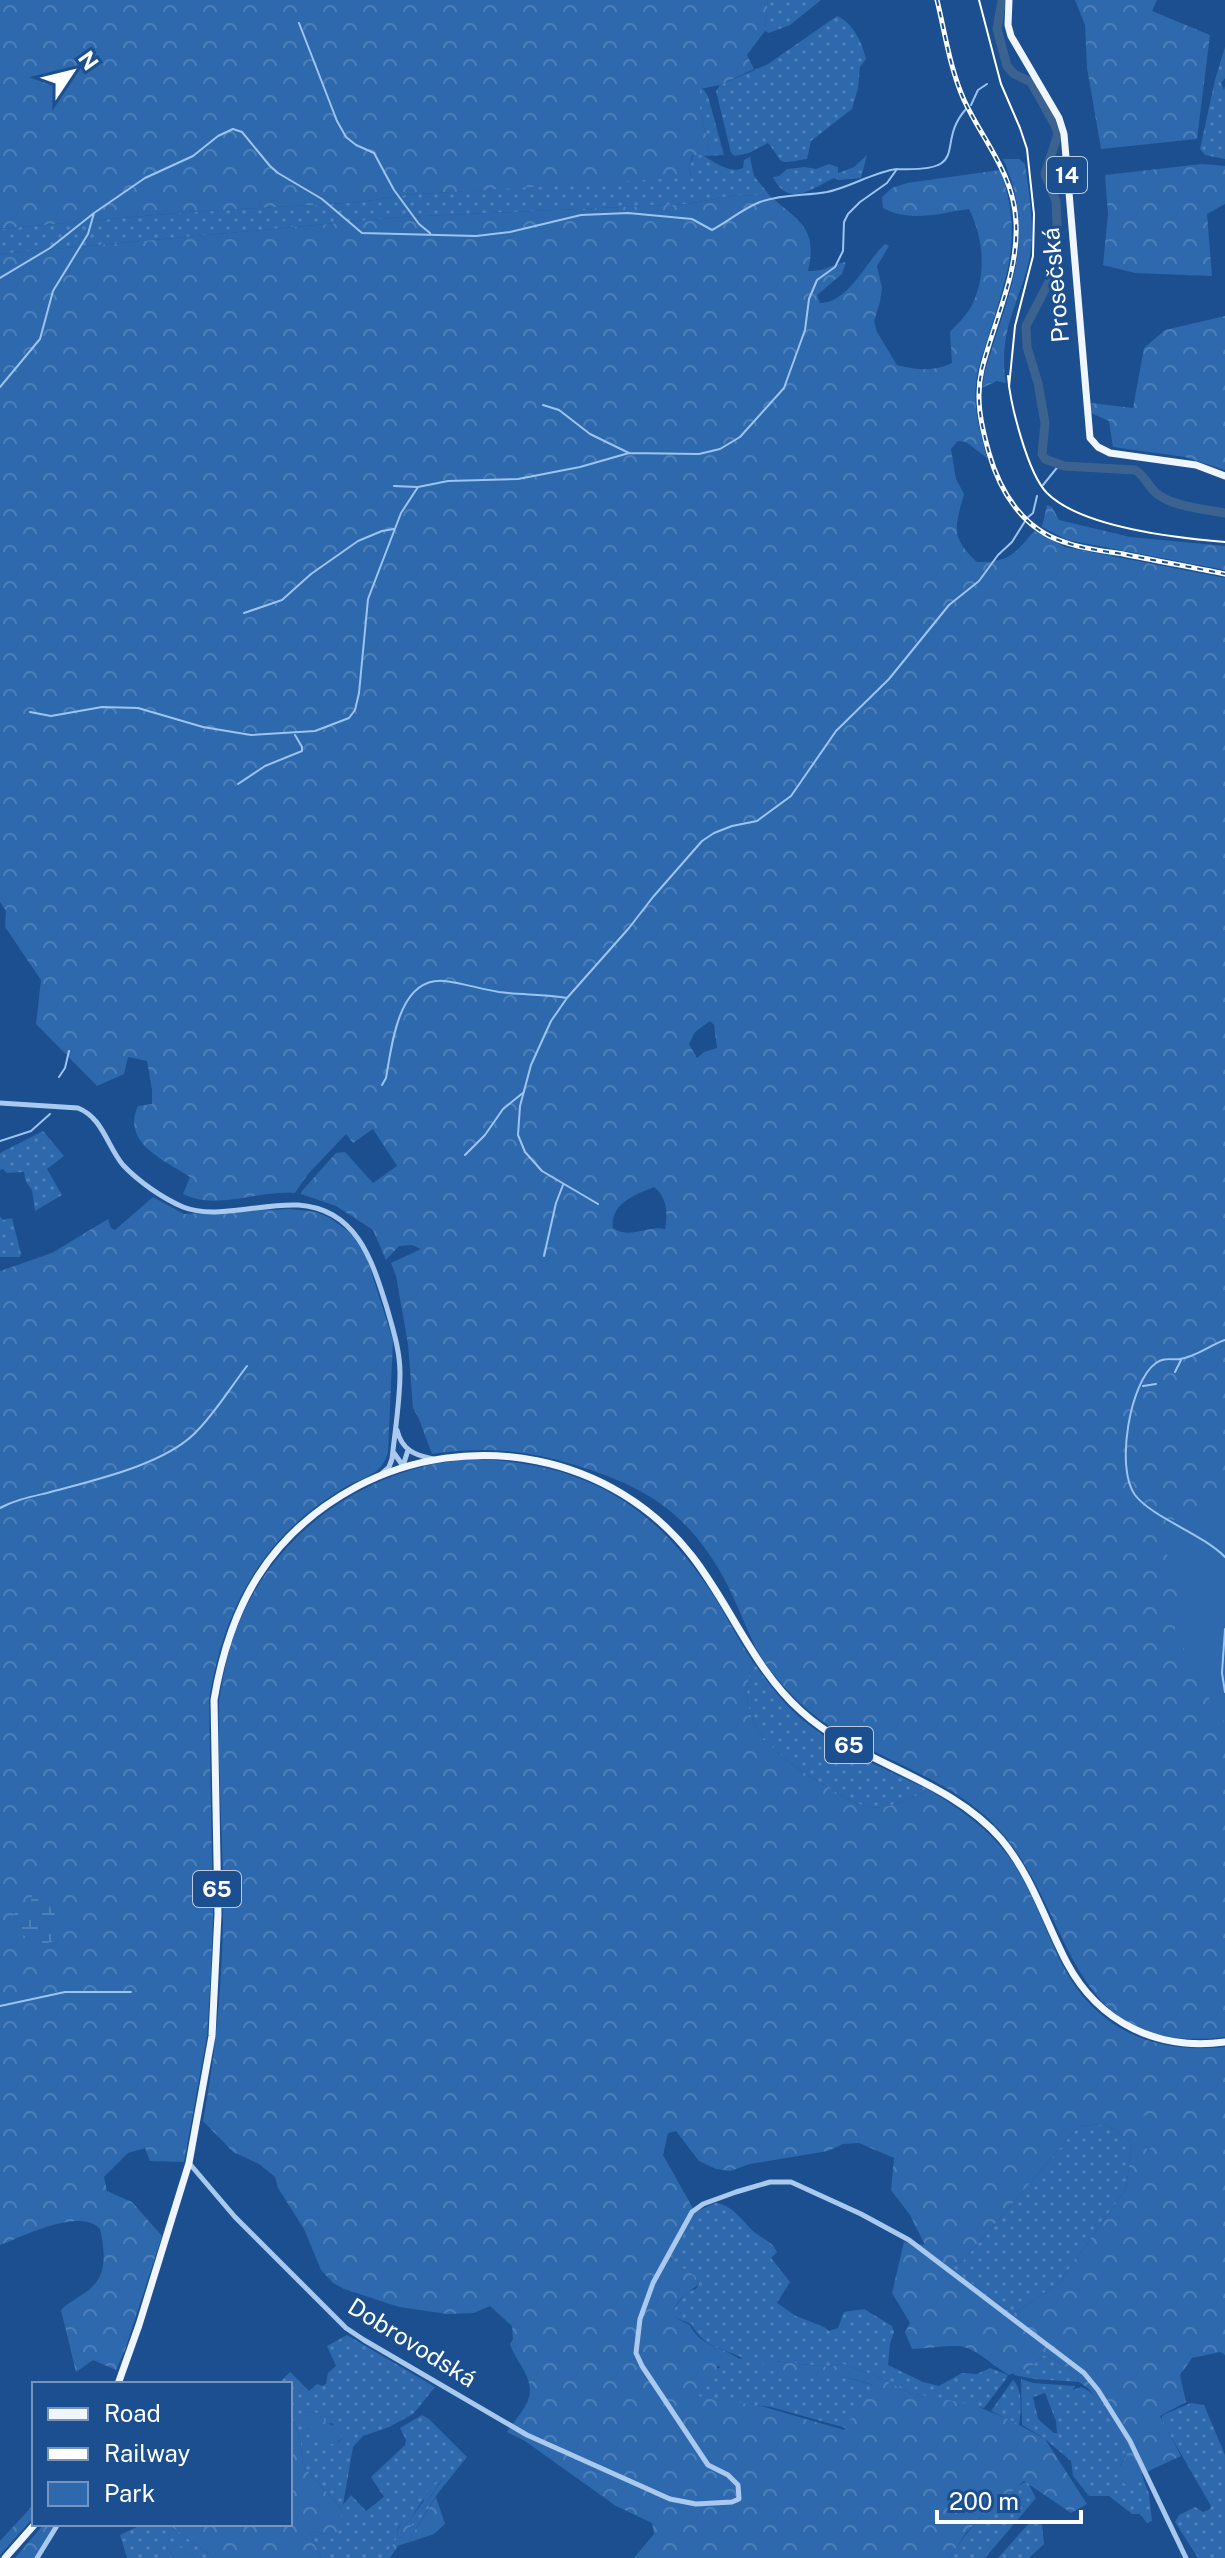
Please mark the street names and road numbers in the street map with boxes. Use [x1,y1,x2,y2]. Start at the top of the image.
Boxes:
road number: 14 [1047,157,1087,193]
street label: Prosečská [1036,226,1074,344]
road number: 65 [825,1727,873,1763]
road number: 65 [193,1871,241,1907]
street label: Dobrovodská [343,2292,482,2393]

